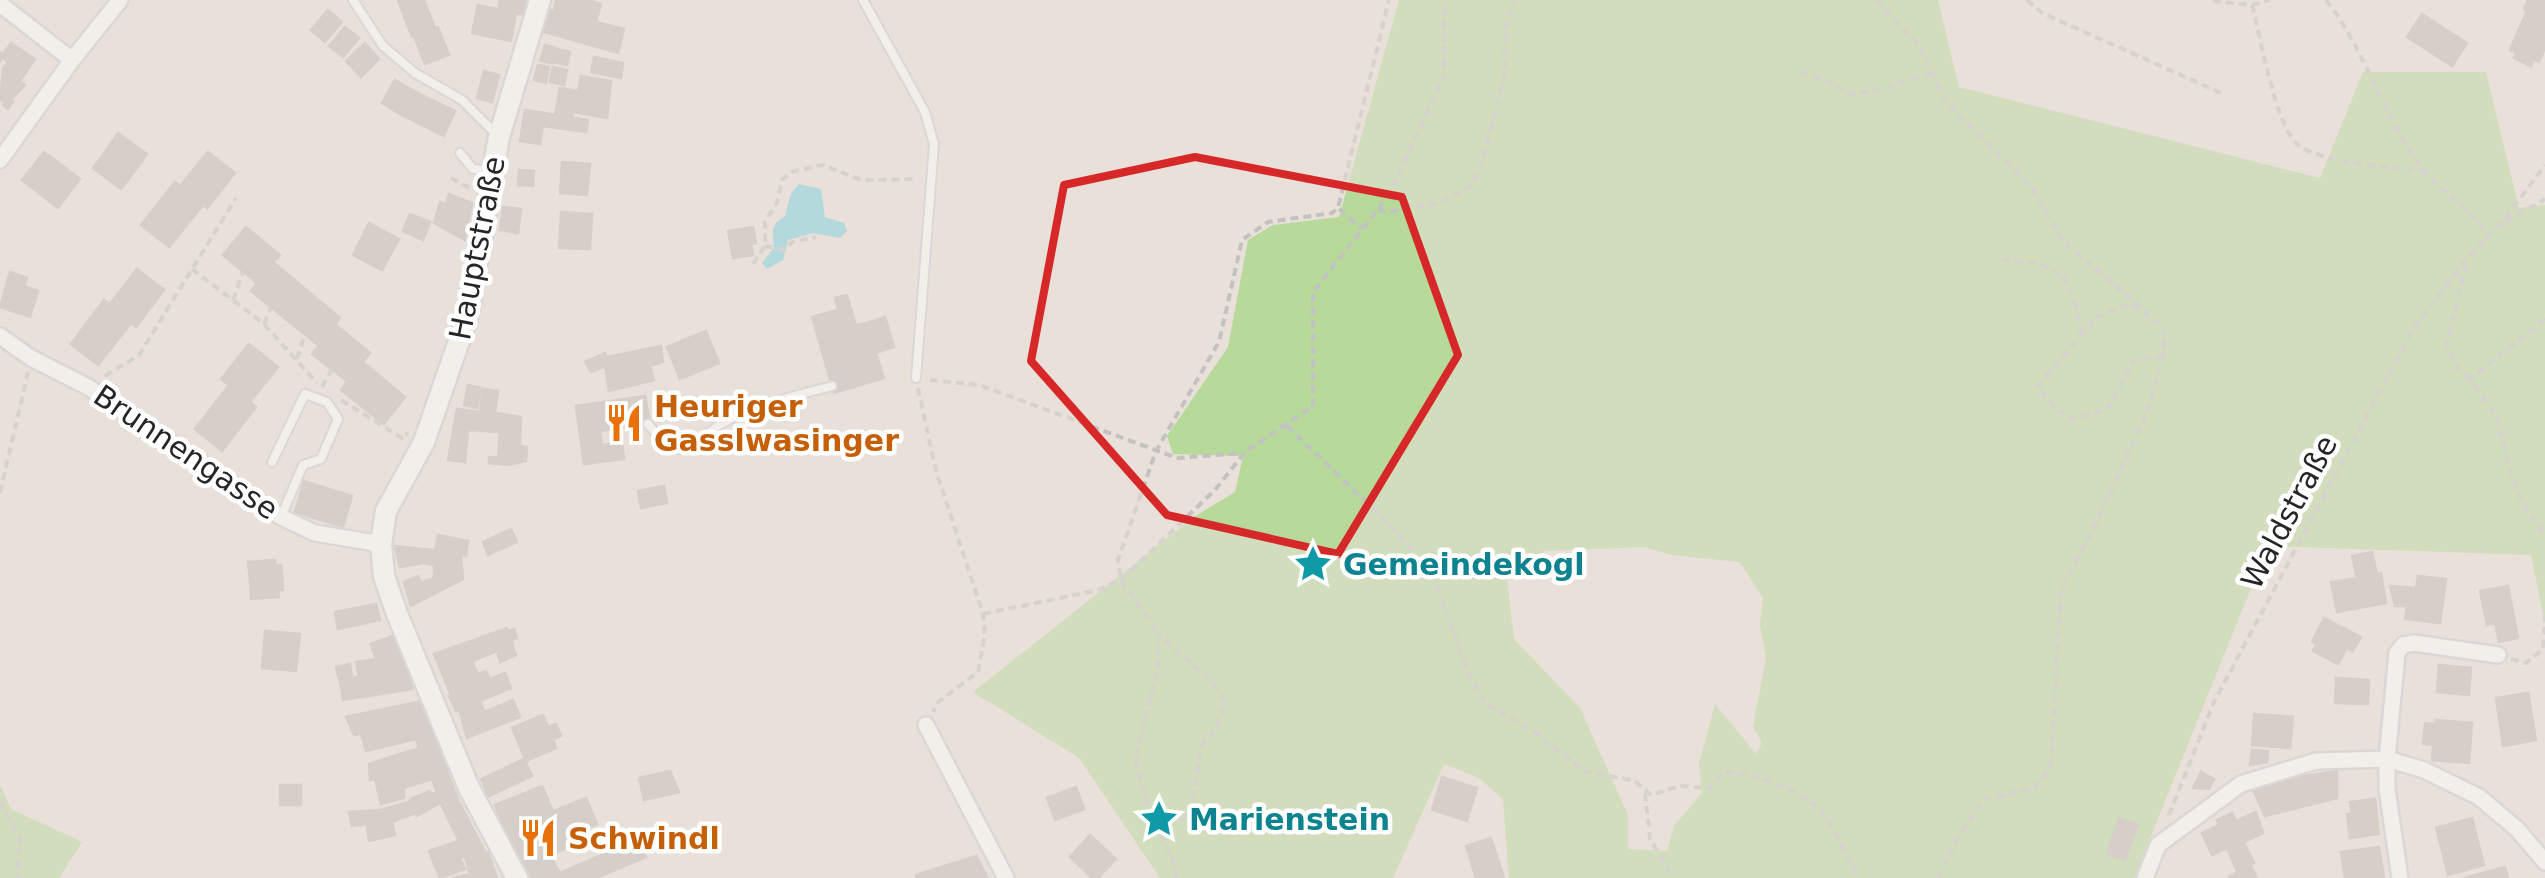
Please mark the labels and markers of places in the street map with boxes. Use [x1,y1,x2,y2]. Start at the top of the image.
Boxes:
place label: Heuriger Gasslwasinger [654,389,899,458]
restaurant icon: Heuriger Gasslwasinger [603,402,645,444]
place icon: Gemeindekogl [1292,543,1334,585]
place label: Gemeindekogl [1343,547,1585,582]
place icon: Marienstein [1138,798,1180,840]
place label: Marienstein [1189,802,1390,837]
restaurant icon: Schwindl [517,817,559,859]
place label: Schwindl [568,821,720,856]

